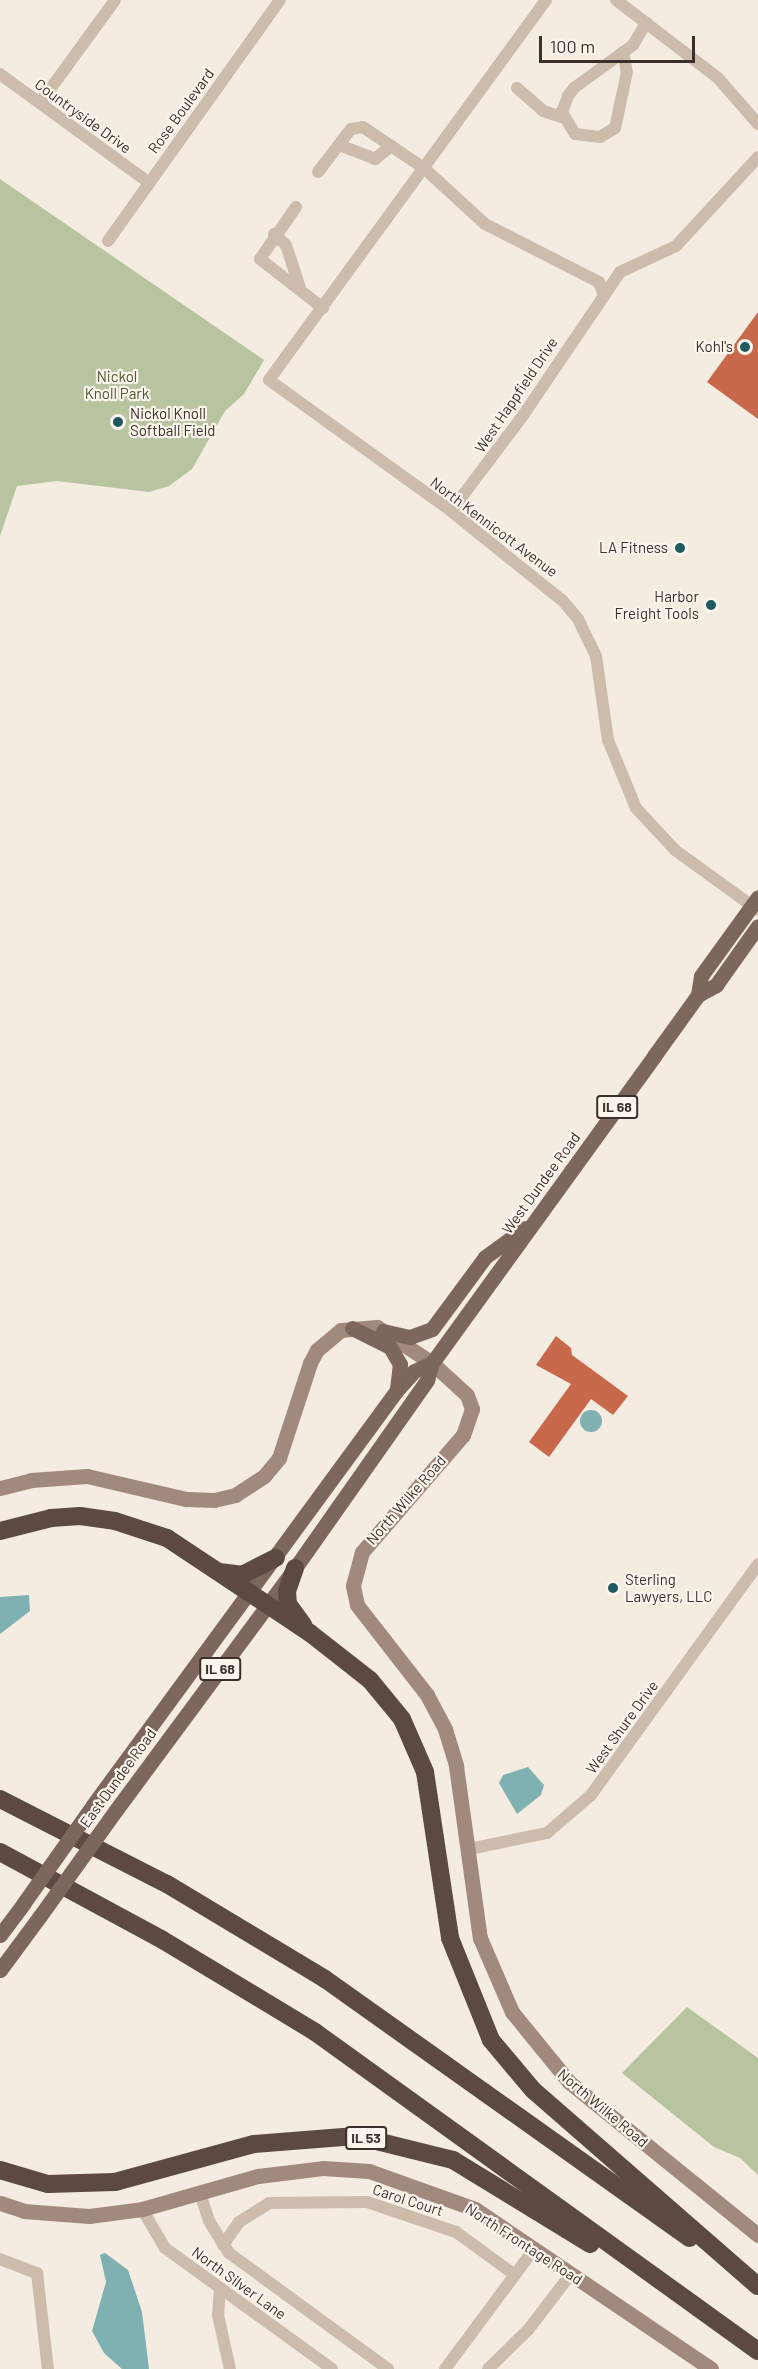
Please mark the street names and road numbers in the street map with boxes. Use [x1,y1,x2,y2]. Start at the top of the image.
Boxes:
street label: Rose Boulevard [144,65,218,157]
street label: Countryside Drive [31,75,135,157]
street label: West Happfield Drive [471,334,561,456]
street label: North Kennicott Avenue [427,473,561,581]
road number: IL 68 [596,1096,638,1118]
street label: West Dundee Road [498,1129,584,1237]
street label: North Wilke Road [362,1452,450,1548]
road number: IL 68 [199,1658,241,1680]
street label: West Shure Drive [582,1677,662,1777]
street label: East Dundee Road [76,1725,160,1831]
street label: North Wilke Road [554,2065,652,2151]
road number: IL 53 [345,2127,387,2149]
street label: Carol Court [370,2180,446,2220]
street label: North Frontage Road [462,2199,586,2289]
street label: North Silver Lane [188,2243,290,2323]

